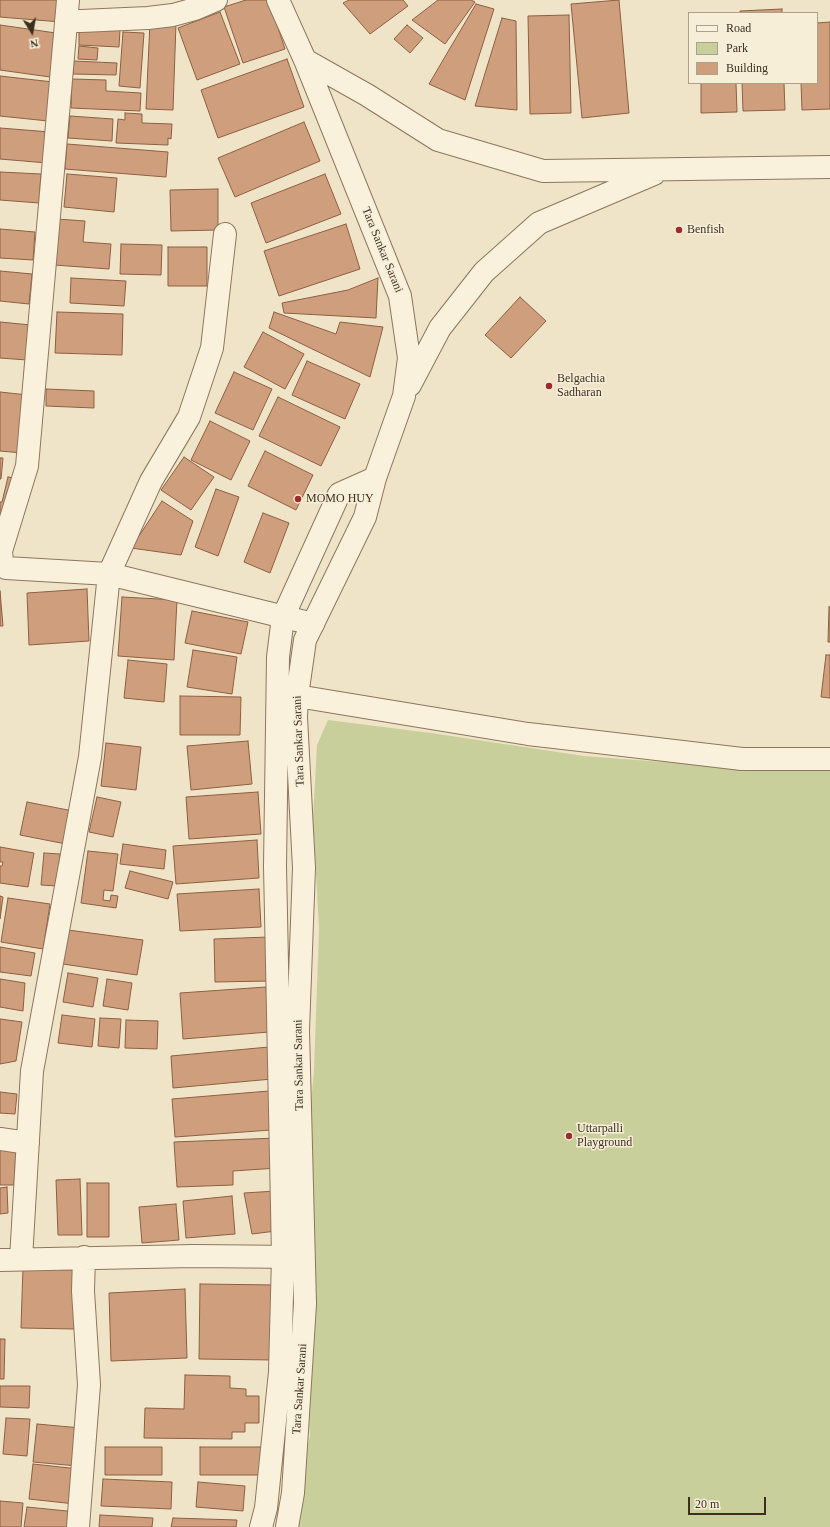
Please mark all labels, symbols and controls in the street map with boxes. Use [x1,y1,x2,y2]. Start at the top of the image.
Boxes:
north arrow [12,12,52,52]
legend [688,12,818,84]
text: Road [726,21,751,35]
text: N [29,37,39,50]
text: Park [726,41,748,55]
text: Building [726,61,768,75]
street label: Tara Sankar Sarani [358,205,406,295]
place label: Benfish [687,223,724,237]
marker: Benfish [674,225,684,235]
place label: Belgachia Sadharan [557,372,605,400]
marker: Belgachia Sadharan [544,381,554,391]
place label: MOMO HUY [306,492,374,506]
marker: MOMO HUY [293,494,303,504]
street label: Tara Sankar Sarani [290,695,308,787]
street label: Tara Sankar Sarani [291,1019,307,1111]
place label: Uttarpalli Playground [577,1122,632,1150]
marker: Uttarpalli Playground [564,1131,574,1141]
street label: Tara Sankar Sarani [290,1343,310,1435]
scale bar [690,1489,768,1515]
text: 20 m [695,1497,719,1511]

